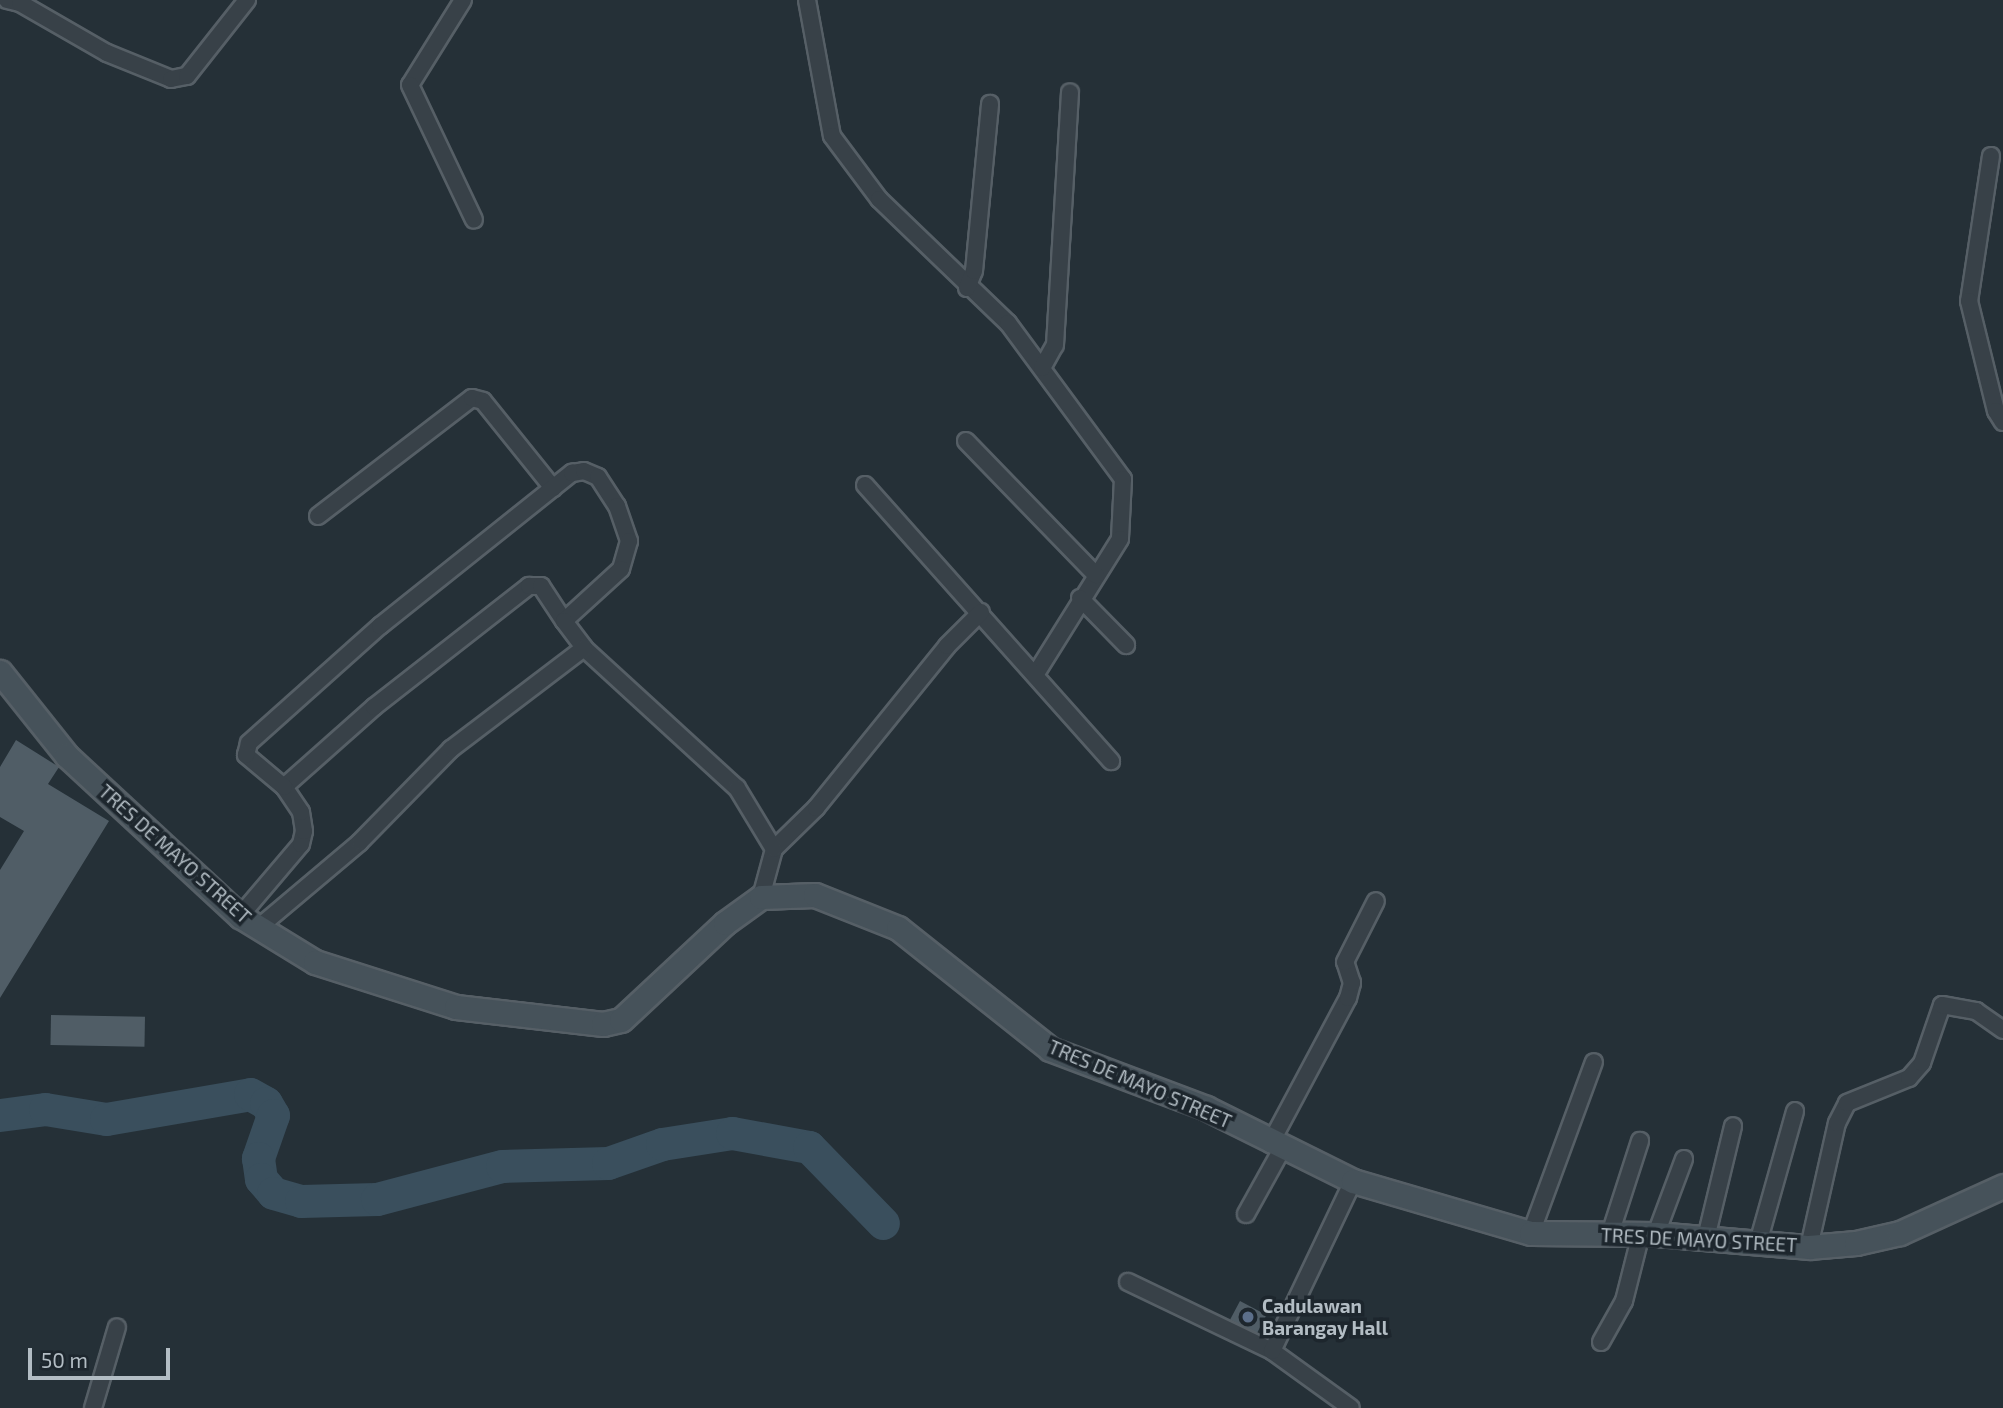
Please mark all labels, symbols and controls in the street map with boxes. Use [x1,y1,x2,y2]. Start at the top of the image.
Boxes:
street label: TRES DE MAYO STREET [94,780,256,928]
street label: TRES DE MAYO STREET [1045,1035,1235,1133]
street label: TRES DE MAYO STREET [1600,1223,1798,1257]
place label: Cadulawan Barangay Hall [1262,1295,1388,1339]
marker: Cadulawan Barangay Hall [1240,1309,1256,1325]
scale bar [32,1334,173,1378]
text: 50 m [41,1347,88,1372]

